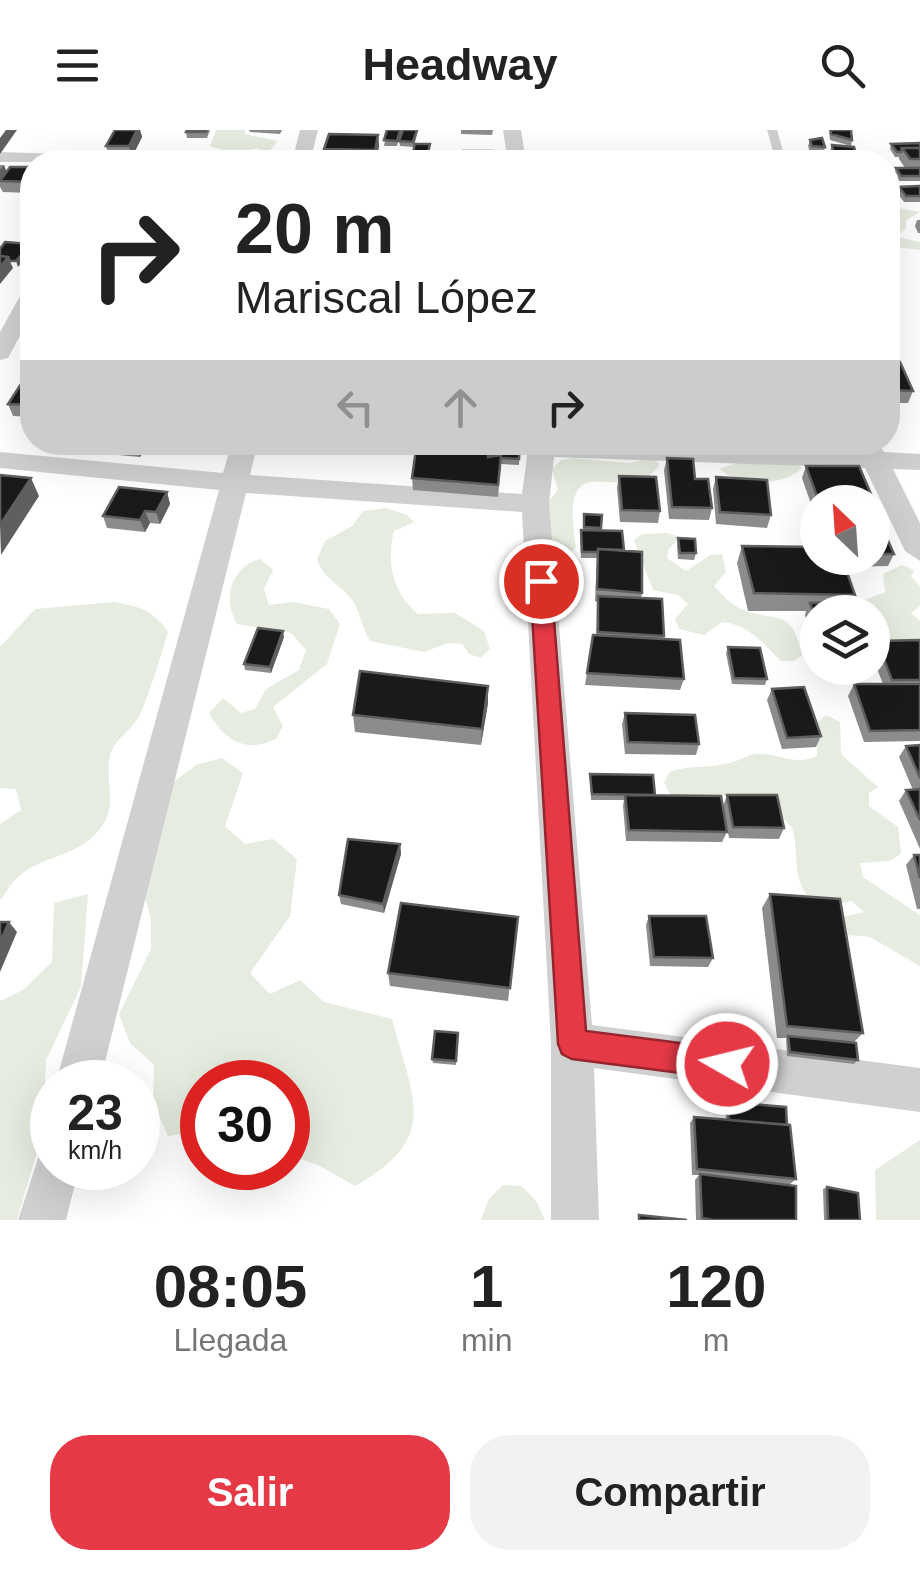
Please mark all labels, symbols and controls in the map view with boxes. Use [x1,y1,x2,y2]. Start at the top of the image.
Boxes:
icon: menu [50,38,105,93]
icon: search [815,38,870,93]
text: Headway [362,39,558,90]
icon: right [70,190,200,320]
text: 20 m [235,190,395,268]
text: Mariscal López [235,272,538,323]
icon: left [328,380,383,435]
icon: ahead [433,380,488,435]
icon: right [538,380,593,435]
north arrow [800,485,890,575]
map controls [800,485,890,685]
pin [499,539,584,624]
icon: arrive [514,554,569,609]
button: layers [800,595,890,685]
position arrow [675,1012,779,1116]
speed limit sign: 30 [180,1060,310,1190]
text: 23 [67,1085,123,1141]
text: km/h [68,1136,122,1164]
text: 08:05 [154,1253,307,1320]
text: 1 [470,1253,503,1320]
text: 120 [666,1253,766,1320]
text: Llegada [173,1322,287,1358]
text: min [461,1322,512,1358]
text: m [703,1322,730,1358]
button: Salir [50,1435,450,1550]
button: Compartir [470,1435,870,1550]

